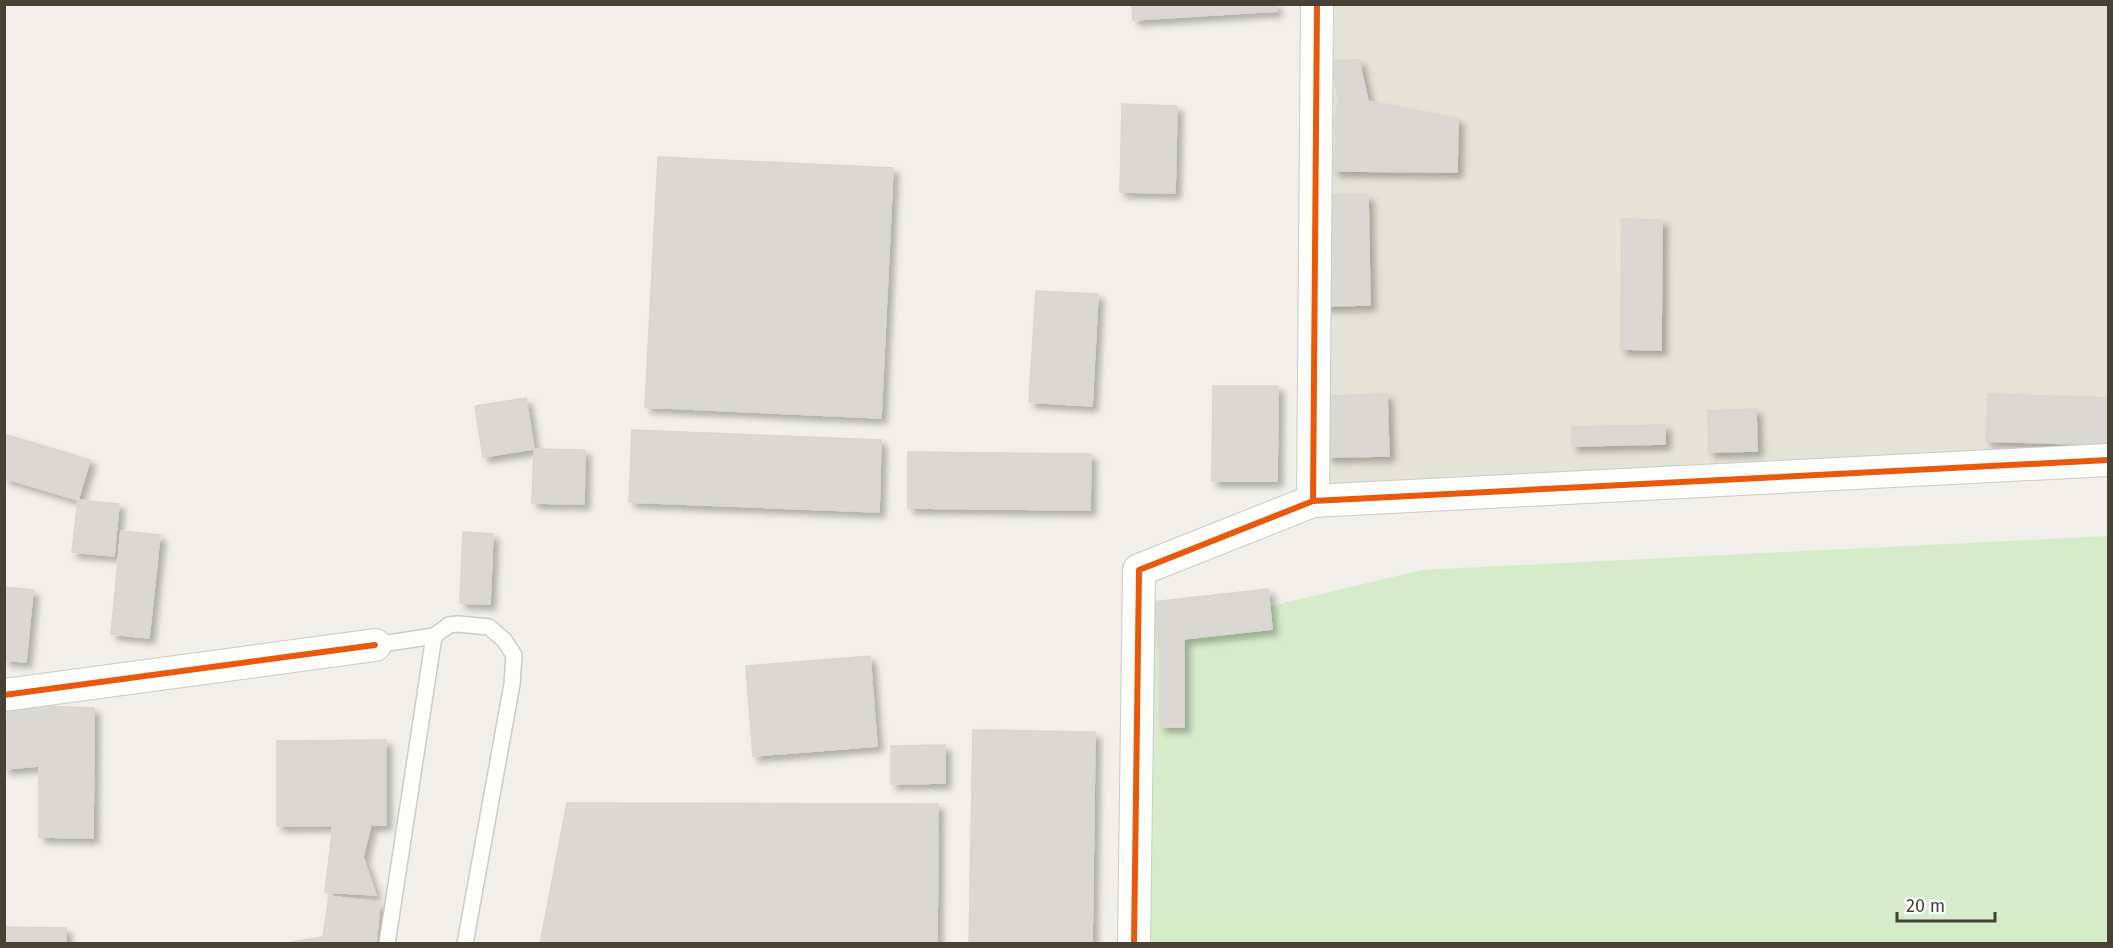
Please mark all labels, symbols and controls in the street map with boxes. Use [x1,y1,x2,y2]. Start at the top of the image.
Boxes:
scale bar [1897,885,1994,923]
text: 20 m [1906,895,1945,917]

